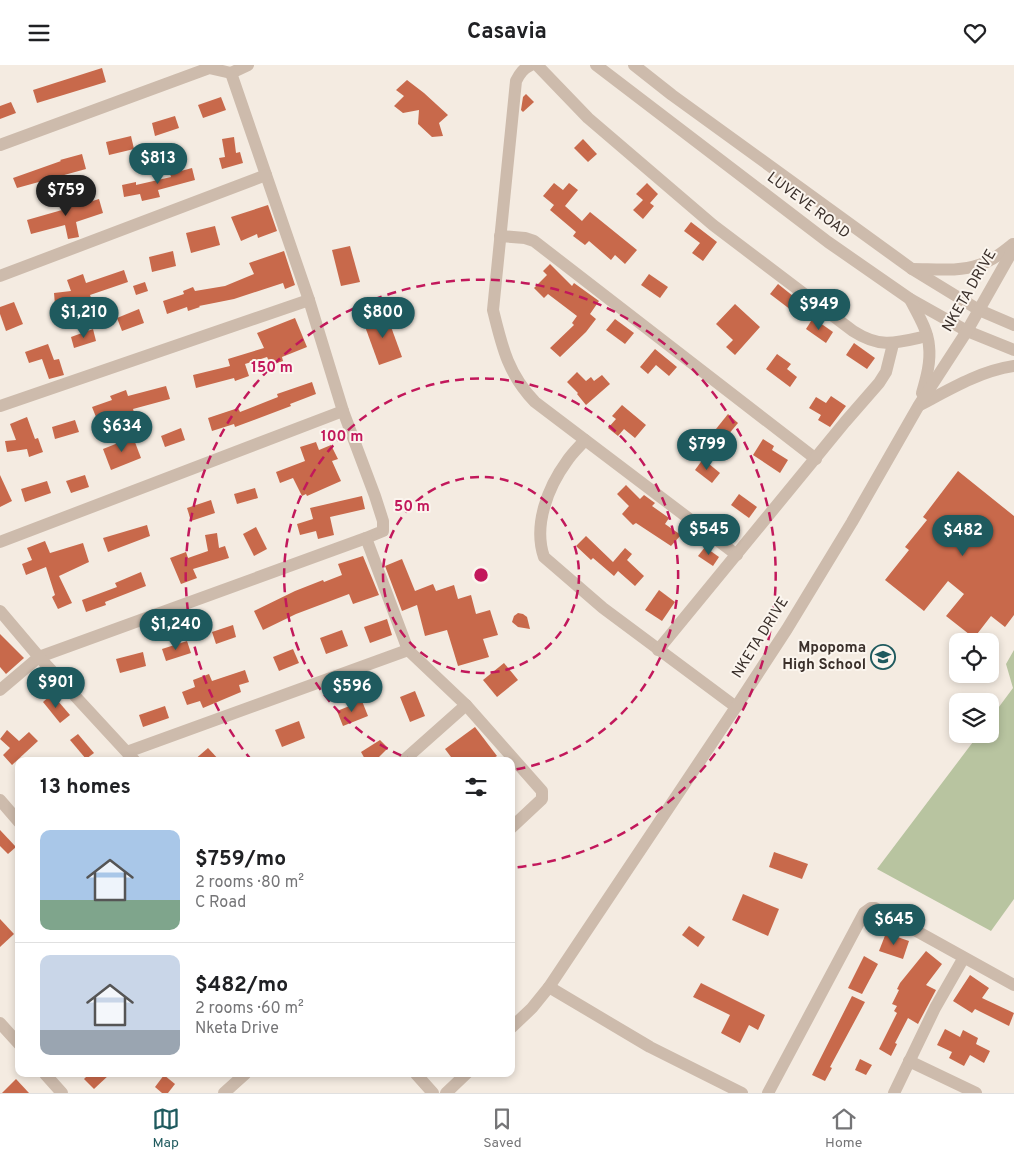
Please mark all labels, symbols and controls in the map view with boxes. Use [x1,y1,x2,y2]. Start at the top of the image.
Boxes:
icon: menu [25,19,53,47]
text: Casavia [467,19,547,46]
icon: heart [961,19,989,47]
pin: $813 [128,143,188,185]
text: $813 [140,149,176,169]
street label: LUVEVE ROAD [763,169,853,243]
pin: $759 [36,175,96,217]
text: $759 [47,181,85,201]
street label: NKETA DRIVE [939,246,1001,336]
pin: $949 [789,289,849,331]
text: $949 [799,295,839,315]
pin: $1,210 [43,297,125,339]
pin: $800 [353,297,413,339]
text: $1,210 [61,303,107,323]
text: $800 [363,303,403,323]
text: 150 m [251,359,293,378]
pin: $634 [92,411,152,453]
text: $634 [102,417,142,437]
text: 100 m [321,428,363,447]
pin: $799 [677,429,737,471]
text: $799 [688,435,726,455]
text: 50 m [394,498,430,517]
pin: $545 [679,513,739,556]
pin: $482 [933,515,993,557]
text: $545 [689,520,729,540]
text: $482 [943,521,983,541]
centre of rings [472,566,490,584]
street label: NKETA DRIVE [728,594,794,682]
pin: $1,240 [135,609,217,651]
text: $1,240 [151,615,201,635]
map controls [949,633,999,743]
button: locate [949,633,999,683]
place label: Mpopoma High School [782,639,866,675]
school or university icon: Mpopoma High School [870,644,896,670]
pin: $901 [26,667,86,709]
pin: $596 [322,671,382,713]
text: $901 [38,673,74,693]
text: $596 [332,677,372,697]
button: layers [949,693,999,743]
icon: filters [462,773,490,801]
text: 13 homes [40,774,131,801]
text: $759/mo [195,846,286,873]
icon: home [80,850,140,910]
text: 2 rooms · 80 m² [195,873,304,893]
text: C Road [195,893,246,913]
pin: $645 [864,903,924,946]
text: $645 [874,910,914,930]
text: $482/mo [195,972,288,999]
icon: home [80,975,140,1035]
text: 2 rooms · 60 m² [195,999,304,1019]
text: Nketa Drive [195,1019,279,1039]
tab: Map [152,1105,180,1152]
tab: Saved [483,1105,522,1152]
tab: Home [825,1105,862,1152]

